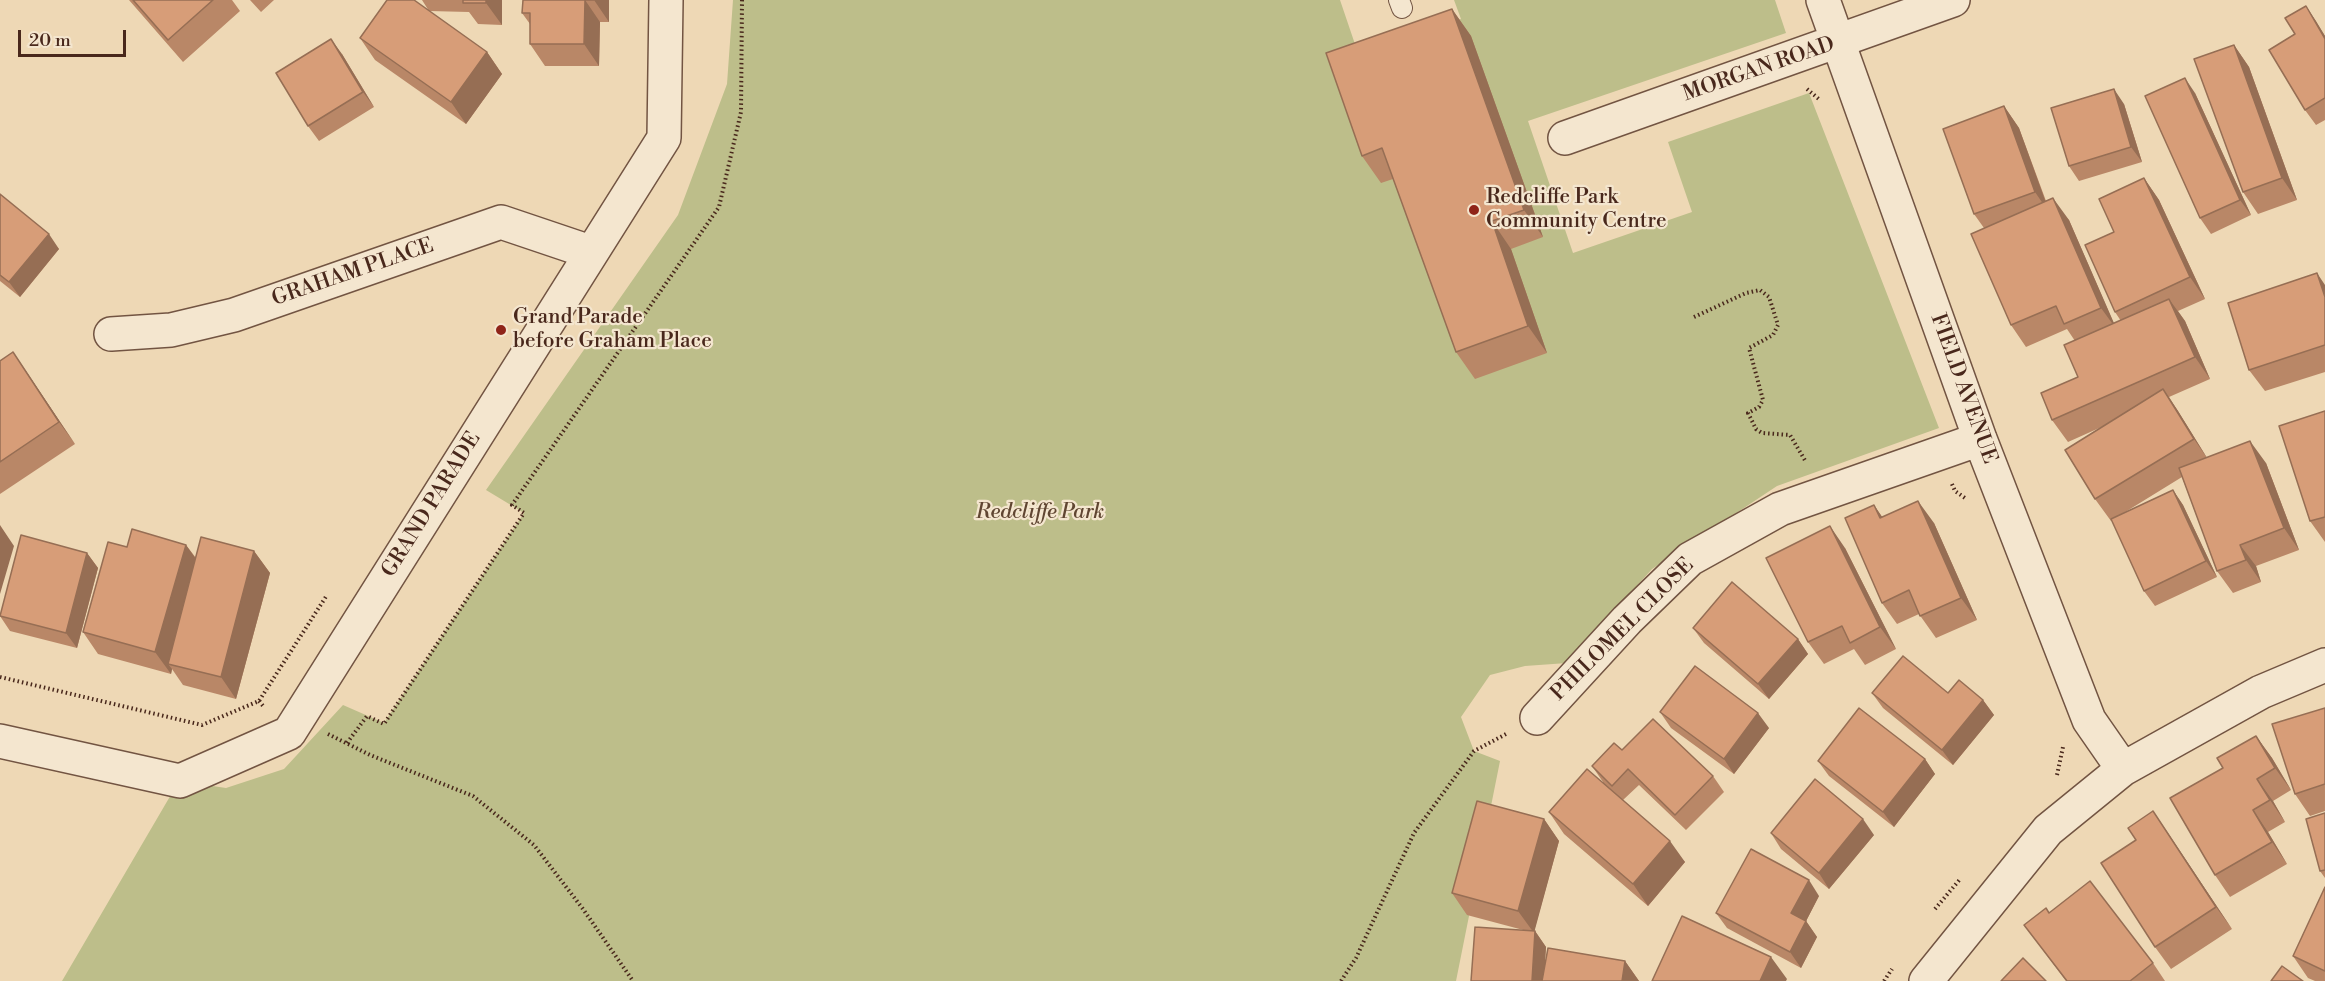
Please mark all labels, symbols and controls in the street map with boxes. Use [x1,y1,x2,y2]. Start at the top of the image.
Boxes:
scale bar [21,18,129,56]
text: 20 m [29,29,71,52]
street label: MORGAN ROAD [1680,32,1838,108]
place label: Redcliffe Park Community Centre [1486,185,1667,235]
marker: Redcliffe Park Community Centre [1467,203,1481,217]
street label: GRAHAM PLACE [269,234,437,312]
place label: Grand Parade before Graham Place [513,305,712,355]
street label: FIELD AVENUE [1924,310,2002,468]
marker: Grand Parade before Graham Place [494,323,508,337]
street label: GRAND PARADE [377,428,487,582]
park label: Redcliffe Park [976,500,1104,526]
street label: PHILOMEL CLOSE [1546,553,1700,707]

